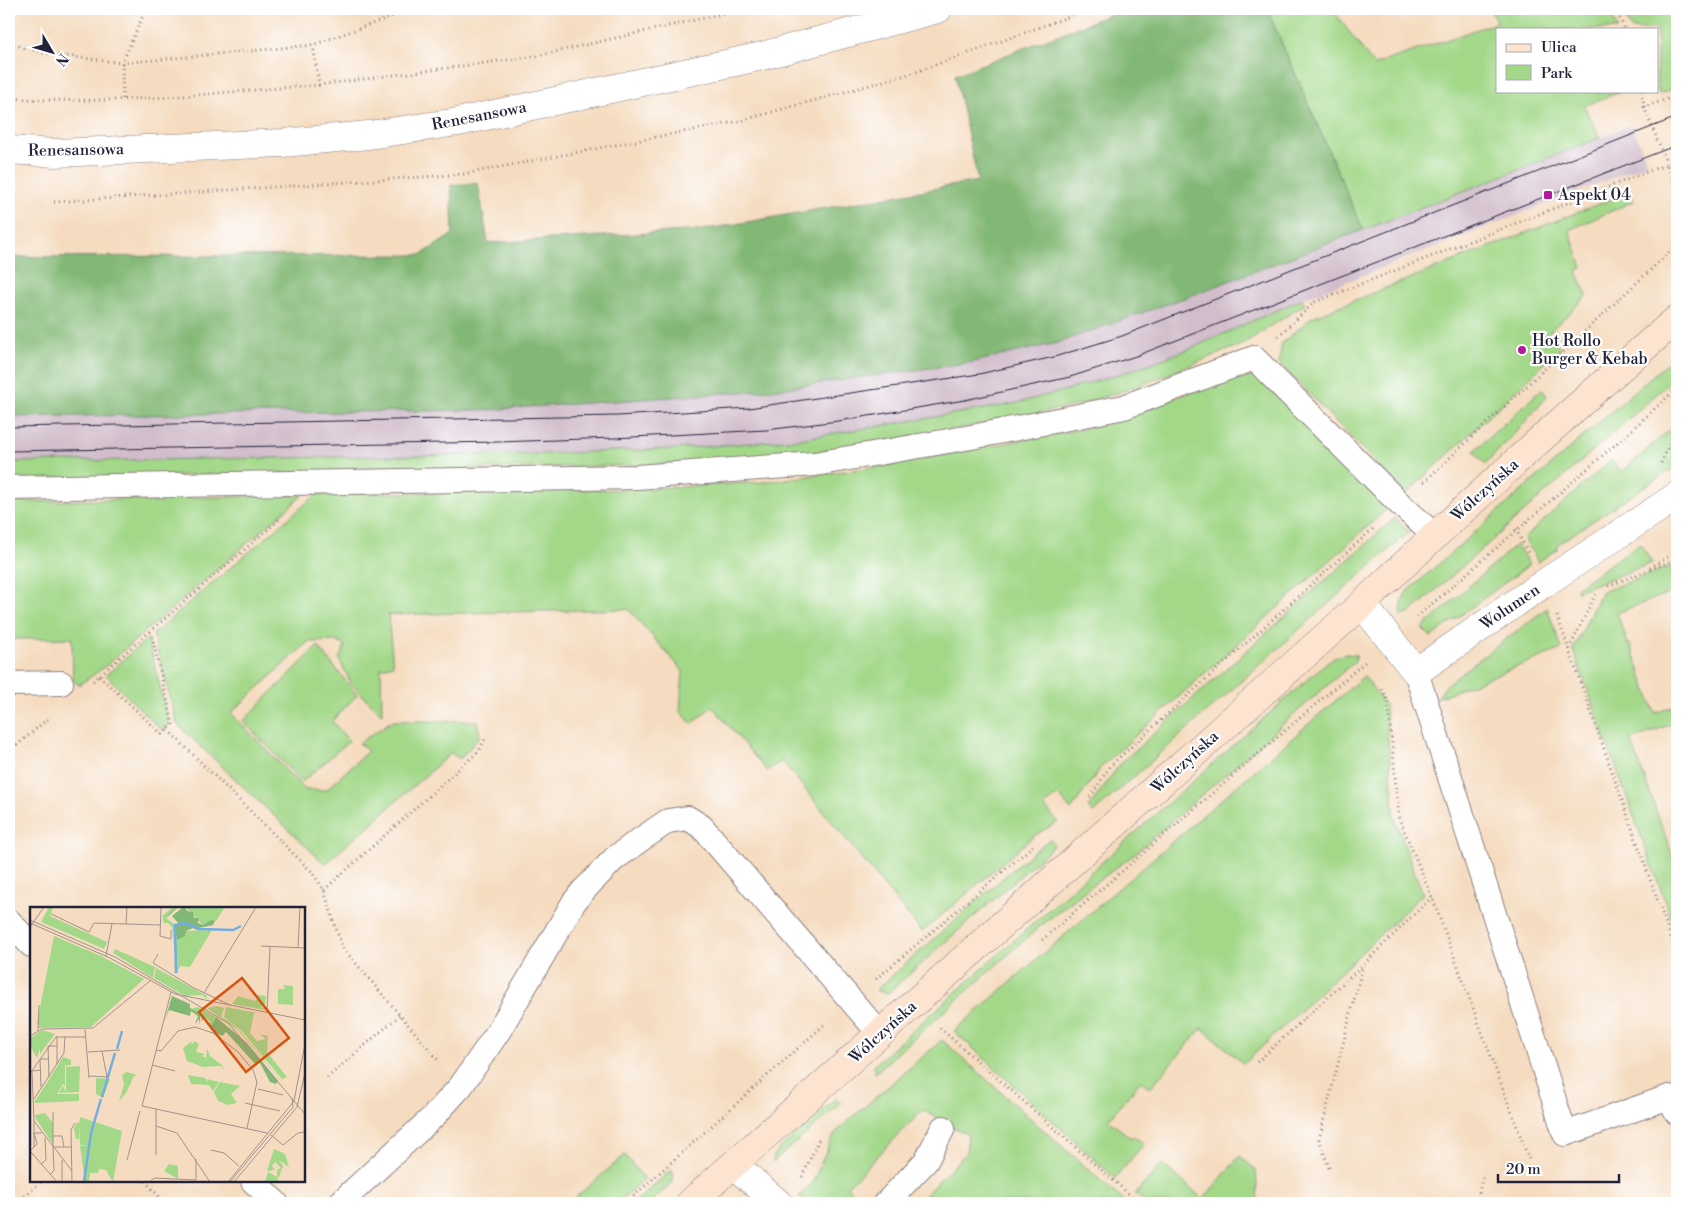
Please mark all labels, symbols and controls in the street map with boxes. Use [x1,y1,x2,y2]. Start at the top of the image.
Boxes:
north arrow [28,28,78,78]
legend [1496,28,1658,92]
text: Ulica [1541,38,1577,57]
text: N [51,49,72,69]
text: Park [1541,64,1573,83]
street label: Renesansowa [430,97,529,135]
street label: Renesansowa [28,139,125,161]
place label: Aspekt 04 [1557,185,1631,205]
marker: Aspekt 04 [1542,189,1554,201]
place label: Hot Rollo Burger & Kebab [1531,331,1648,369]
marker: Hot Rollo Burger & Kebab [1516,344,1528,356]
street label: Wólczyńska [1446,454,1524,526]
street label: Wolumen [1475,579,1544,635]
street label: Wólczyńska [1146,726,1224,798]
inset map [30,907,305,1182]
street label: Wólczyńska [844,996,922,1068]
scale bar [1498,1152,1620,1184]
text: 20 m [1506,1160,1541,1179]

